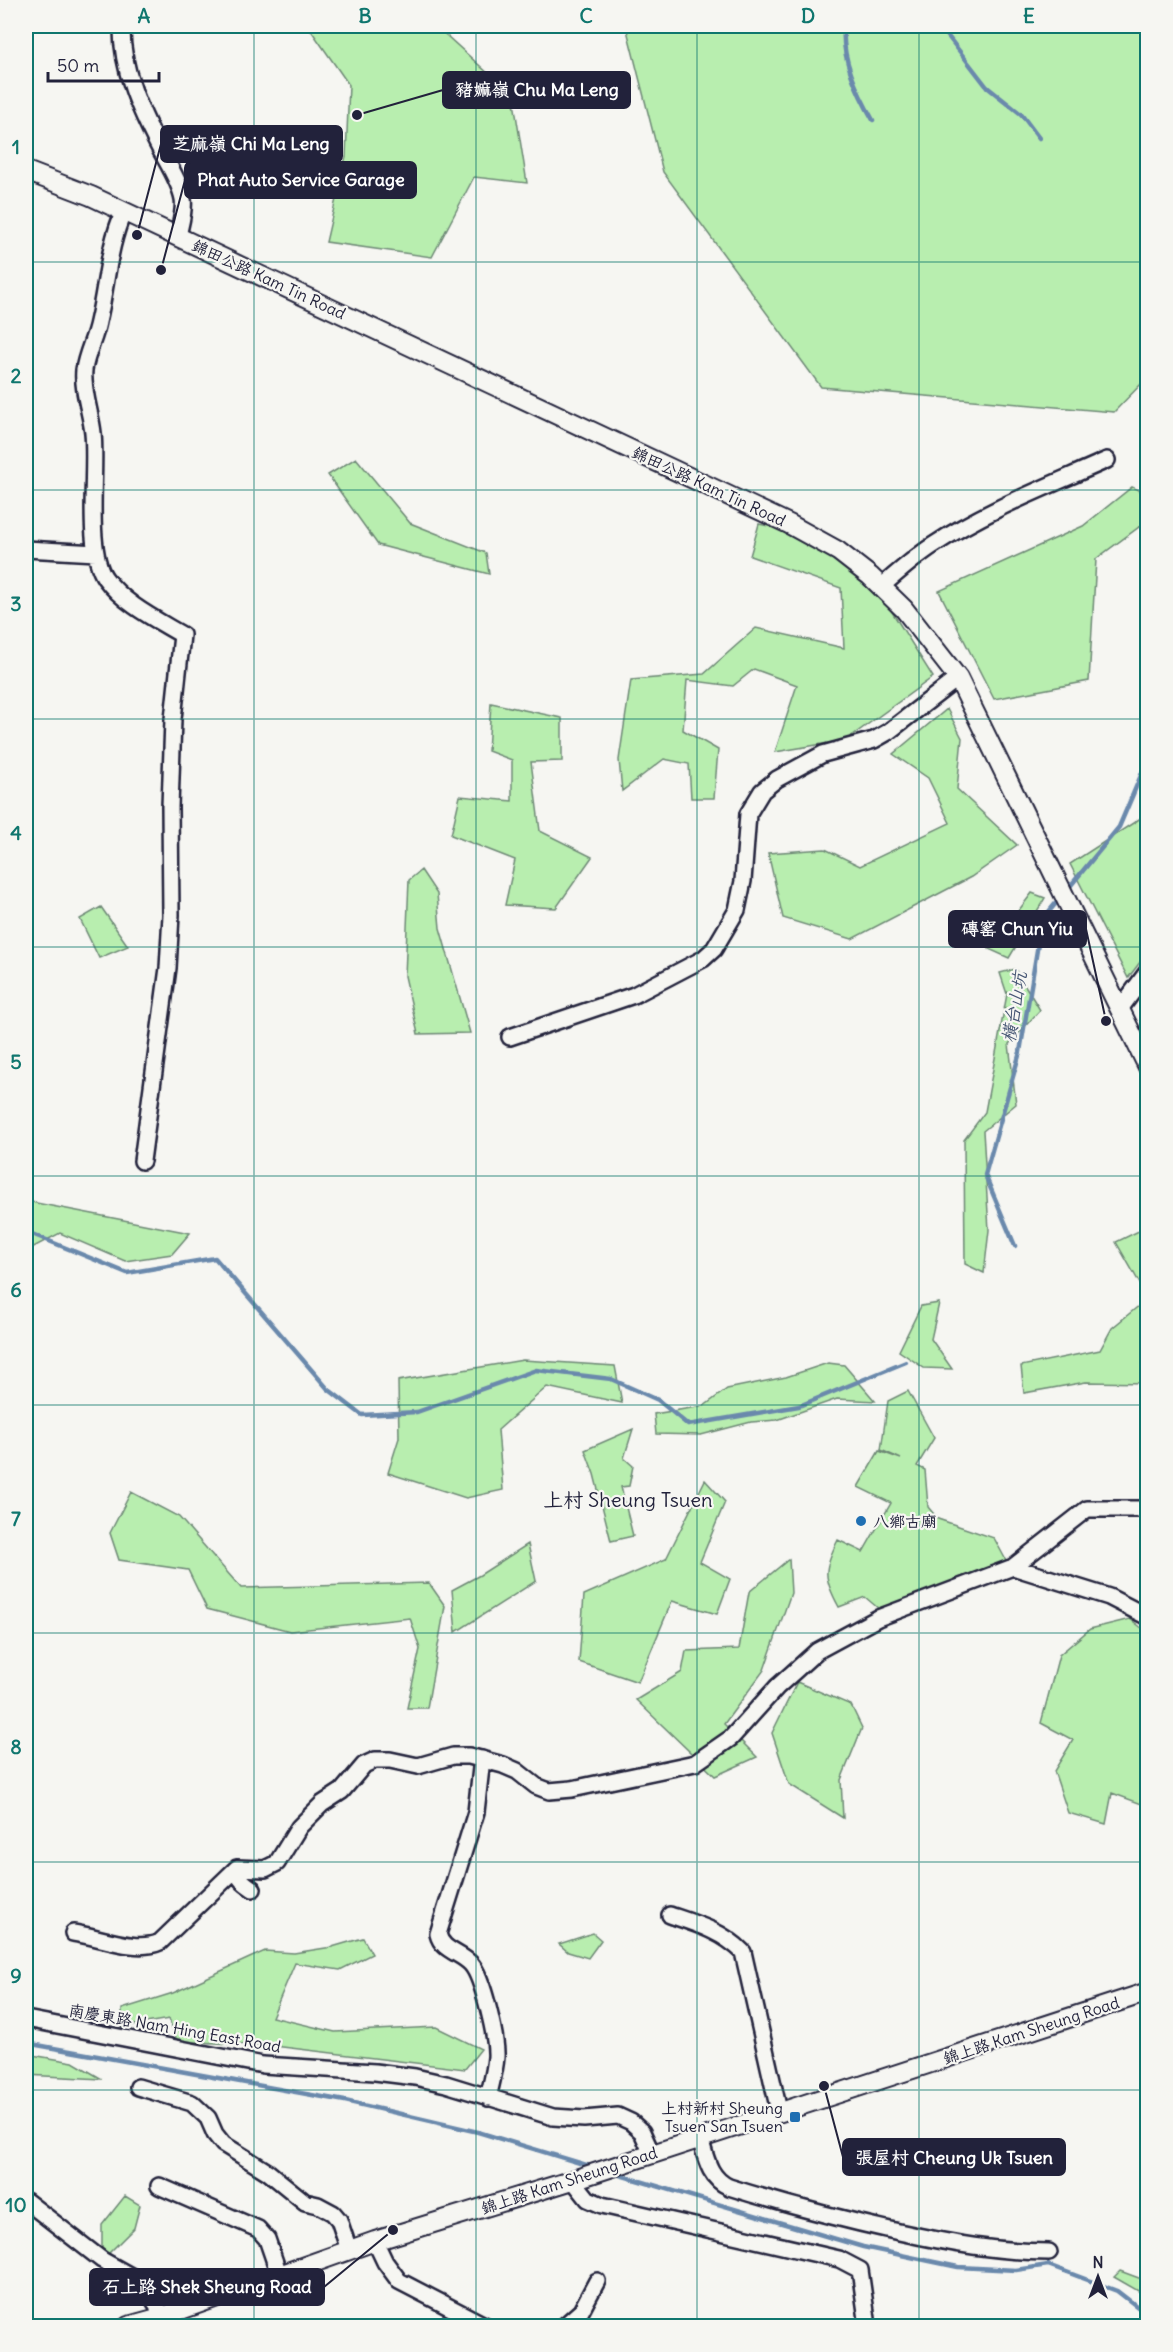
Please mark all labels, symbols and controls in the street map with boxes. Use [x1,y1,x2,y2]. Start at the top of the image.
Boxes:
text: A [138,3,151,28]
text: B [358,3,372,28]
text: C [579,3,593,28]
text: D [801,3,815,28]
text: E [1023,3,1035,28]
scale bar [48,45,159,83]
text: 50 m [57,54,99,77]
callout: 豬嫲嶺 Chu Ma Leng [443,72,630,108]
text: 豬嫲嶺 Chu Ma Leng [455,78,619,101]
callout: 芝麻嶺 Chi Ma Leng [161,126,342,162]
text: 芝麻嶺 Chi Ma Leng [172,132,330,155]
text: 1 [12,134,20,159]
callout: Phat Auto Service Garage [185,162,416,198]
text: Phat Auto Service Garage [197,168,405,191]
street label: 錦田公路 Kam Tin Road [189,235,349,323]
text: 2 [11,363,22,388]
street label: 錦田公路 Kam Tin Road [629,442,789,530]
text: 3 [10,591,22,616]
text: 4 [10,820,22,845]
callout: 磚窰 Chun Yiu [949,911,1086,947]
text: 磚窰 Chun Yiu [961,917,1074,940]
water label: 橫台山坑 [996,968,1032,1044]
text: 5 [10,1049,22,1074]
text: 6 [10,1277,22,1302]
district label: 上村 Sheung Tsuen [543,1487,713,1512]
text: 7 [11,1506,21,1531]
place label: 八鄉古廟 [873,1511,937,1531]
marker: 八鄉古廟 [854,1514,868,1528]
text: 8 [10,1734,22,1759]
text: 9 [10,1963,22,1988]
street label: 錦上路 Kam Sheung Road [940,1992,1122,2068]
street label: 南慶東路 Nam Hing East Road [67,1999,283,2057]
place label: 上村新村 Sheung Tsuen San Tsuen [661,2098,783,2136]
marker: 上村新村 Sheung Tsuen San Tsuen [788,2110,802,2124]
callout: 張屋村 Cheung Uk Tsuen [843,2139,1065,2175]
street label: 錦上路 Kam Sheung Road [478,2142,660,2218]
text: 張屋村 Cheung Uk Tsuen [855,2146,1054,2169]
text: 10 [5,2192,27,2217]
north arrow [1068,2247,1128,2307]
text: N [1092,2252,1104,2272]
callout: 石上路 Shek Sheung Road [90,2269,324,2305]
text: 石上路 Shek Sheung Road [102,2275,312,2298]

